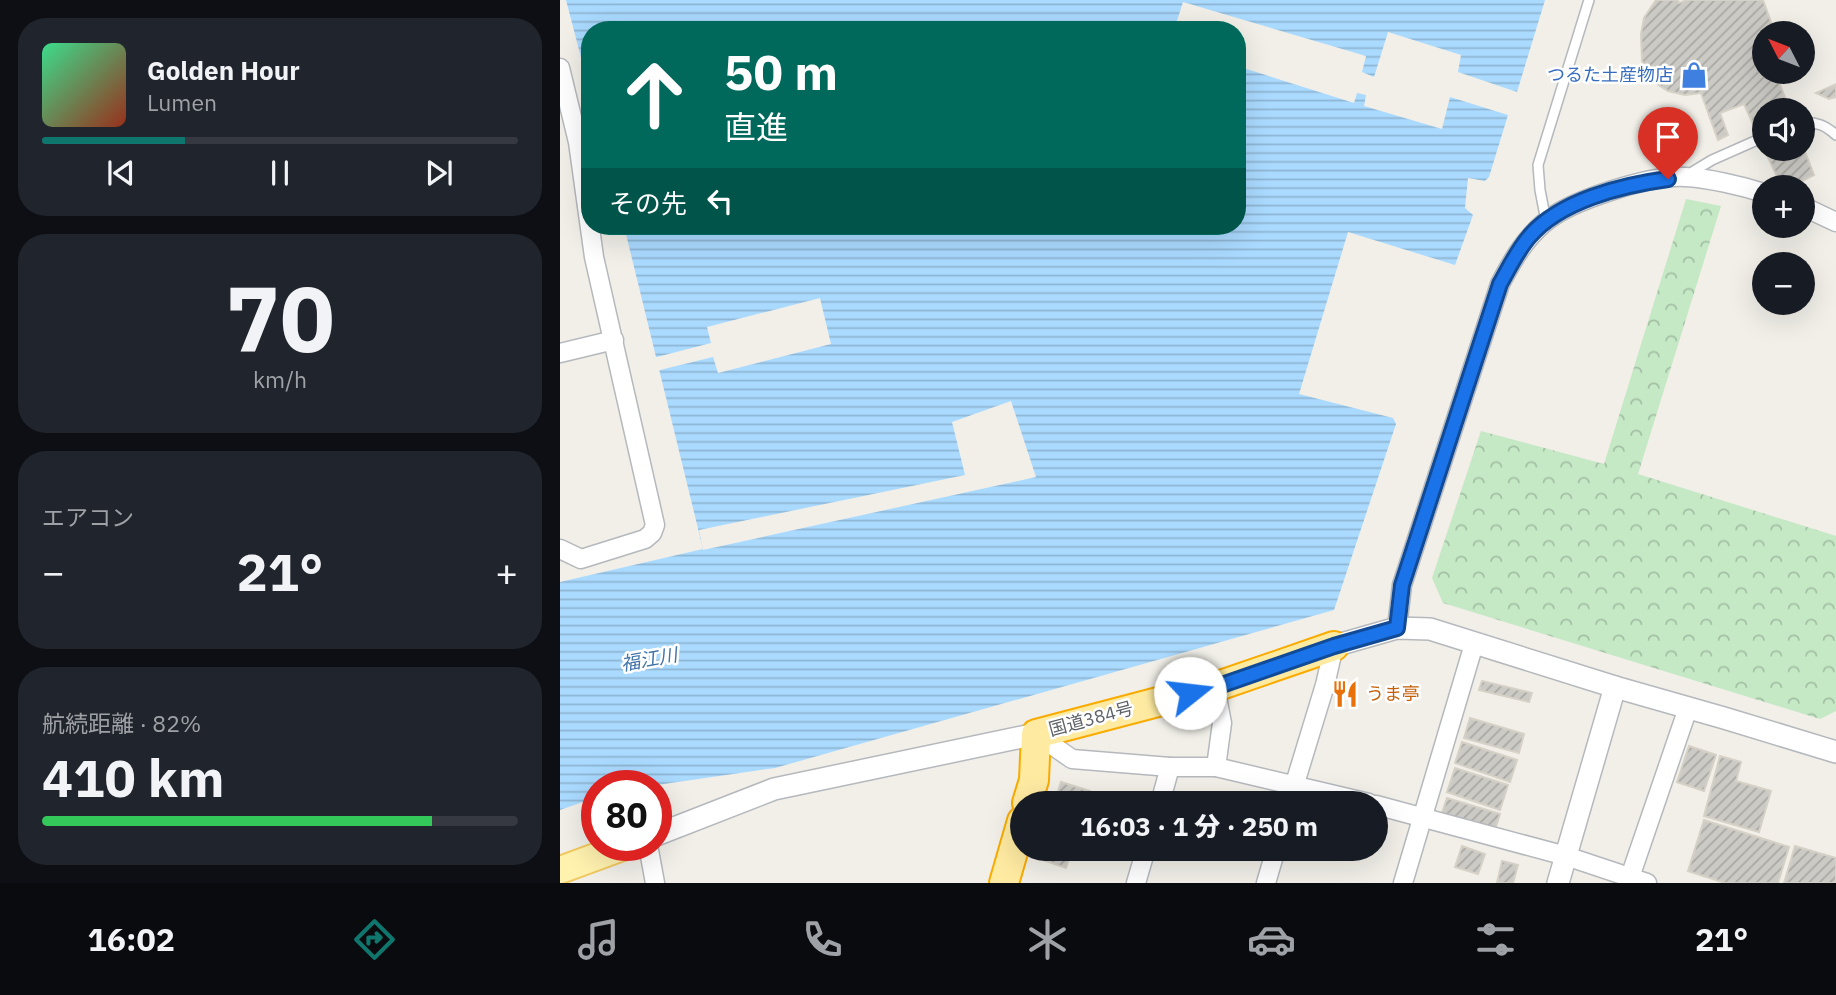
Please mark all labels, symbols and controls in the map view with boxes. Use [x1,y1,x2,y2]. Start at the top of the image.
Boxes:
north arrow [1752,21,1815,84]
map controls [1752,21,1815,315]
text: 50 m [724,40,838,103]
icon: ahead [609,49,700,140]
text: Golden Hour [147,53,300,87]
shop icon: つるた土産物店 [1679,60,1709,90]
place label: つるた土産物店 [1547,63,1673,86]
text: Lumen [147,87,217,117]
button: sound [1752,98,1815,161]
text: 直進 [724,106,788,148]
pin [1638,107,1698,179]
icon: arrive [1649,118,1687,156]
icon: previous [102,154,140,192]
icon: pause [261,154,299,192]
icon: next [420,154,458,192]
button: + [1752,175,1815,238]
icon: left [701,182,739,220]
text: その先 [609,186,687,220]
button: − [1752,252,1815,315]
text: 70 [225,259,335,377]
text: km/h [253,364,307,394]
text: エアコン [42,502,134,532]
text: 21° [237,538,323,605]
text: − [42,547,65,596]
text: + [495,547,518,596]
water label: 福江川 [619,642,681,676]
position arrow [1153,656,1227,730]
restaurant icon: うま亭 [1330,679,1360,709]
place label: うま亭 [1366,682,1420,705]
street label: 国道384号 [1046,696,1136,741]
text: 航続距離 · 82% [42,708,201,738]
text: 410 km [42,744,224,811]
speed limit sign: 80 [581,770,672,861]
text: 16:03 · 1 分 · 250 m [1080,809,1318,843]
icon: directions [350,915,399,964]
icon: music [574,915,623,964]
icon: phone [798,915,847,964]
icon: climate [1023,915,1072,964]
icon: car [1247,915,1296,964]
icon: filters [1471,915,1520,964]
text: 16:02 [88,918,175,960]
text: 21° [1695,918,1748,960]

